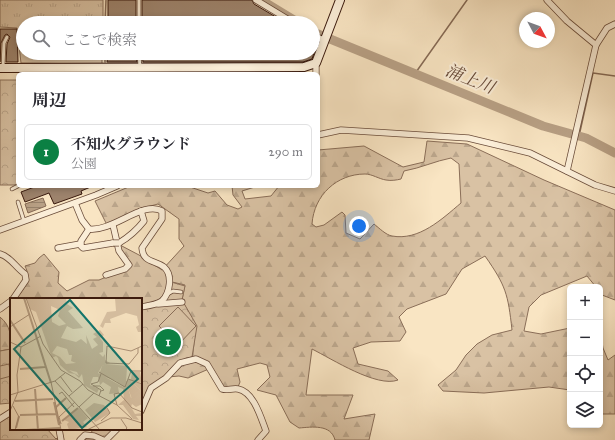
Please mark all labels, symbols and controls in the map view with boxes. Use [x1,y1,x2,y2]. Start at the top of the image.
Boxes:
north arrow [519,12,555,48]
search box [16,16,320,60]
icon: search [30,27,52,49]
text: ここで検索 [62,31,137,49]
water label: 浦上川 [442,60,499,99]
text: 周辺 [32,90,66,111]
text: 不知火グラウンド [71,135,191,153]
text: 1 [43,144,49,160]
text: 290 m [268,144,303,160]
text: 公園 [71,156,97,172]
your location [349,216,369,236]
map controls [567,284,603,428]
button: + [567,284,603,320]
inset map [10,298,142,430]
button: − [567,320,603,356]
pin: 1 [155,327,181,357]
button: locate [567,356,603,392]
button: layers [567,392,603,428]

